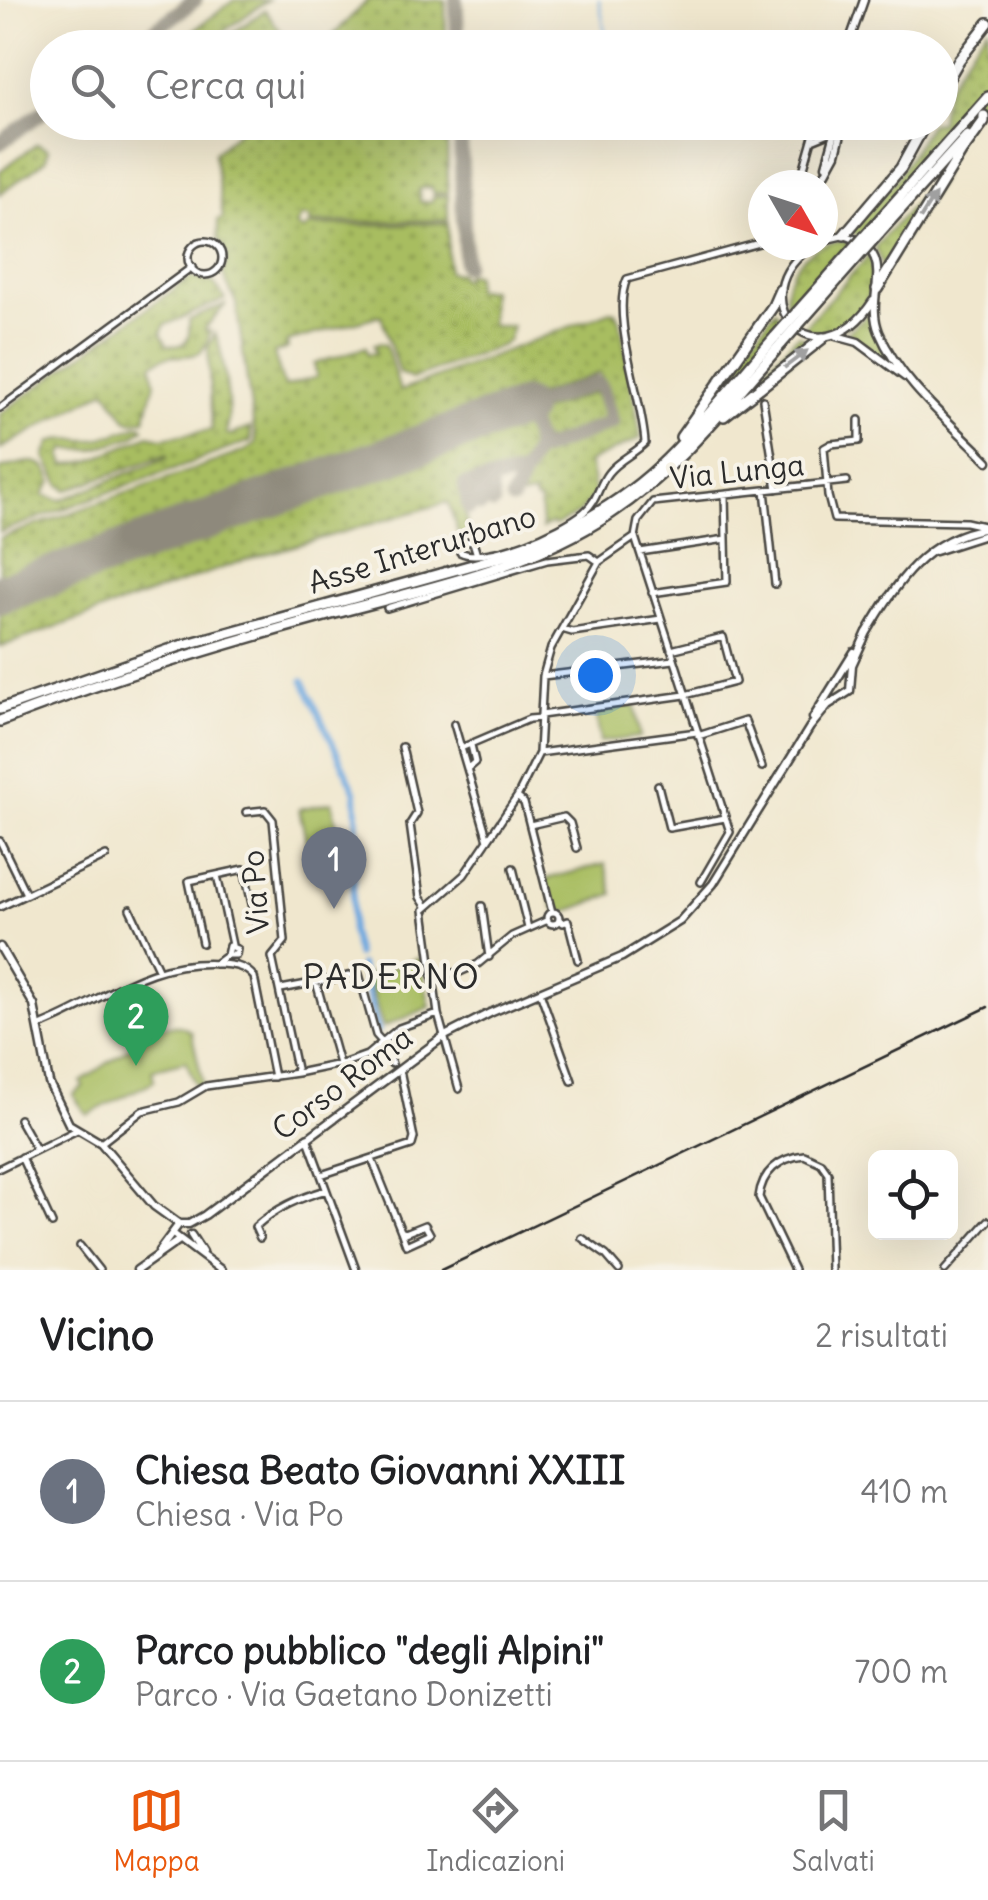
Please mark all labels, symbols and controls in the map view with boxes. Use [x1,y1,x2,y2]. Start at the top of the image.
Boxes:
search box [30,30,958,140]
icon: search [65,58,120,113]
text: Cerca qui [145,62,306,109]
north arrow [748,170,838,260]
one-way arrow [919,192,936,220]
one-way arrow [783,350,809,370]
street label: Via Lunga [668,445,806,497]
street label: Asse Interurbano [304,496,540,602]
your location [570,650,621,701]
pin: 1 [302,826,366,909]
street label: Via Po [233,849,277,935]
district label: PADERNO [303,954,481,998]
pin: 2 [104,984,168,1066]
street label: Corso Roma [265,1018,419,1148]
map controls [868,1150,958,1240]
button: locate [868,1150,958,1240]
text: Vicino [40,1309,154,1361]
text: 2 risultati [815,1315,948,1356]
text: Chiesa Beato Giovanni XXIII [135,1447,625,1494]
text: 1 [66,1471,79,1512]
text: 410 m [860,1471,948,1512]
text: Chiesa · Via Po [135,1494,344,1535]
text: Parco pubblico "degli Alpini" [135,1627,604,1674]
text: 2 [64,1651,81,1692]
text: 700 m [855,1651,948,1692]
text: Parco · Via Gaetano Donizetti [135,1674,553,1715]
tab: Mappa [113,1783,200,1879]
tab: Indicazioni [426,1783,565,1879]
tab: Salvati [792,1783,875,1879]

